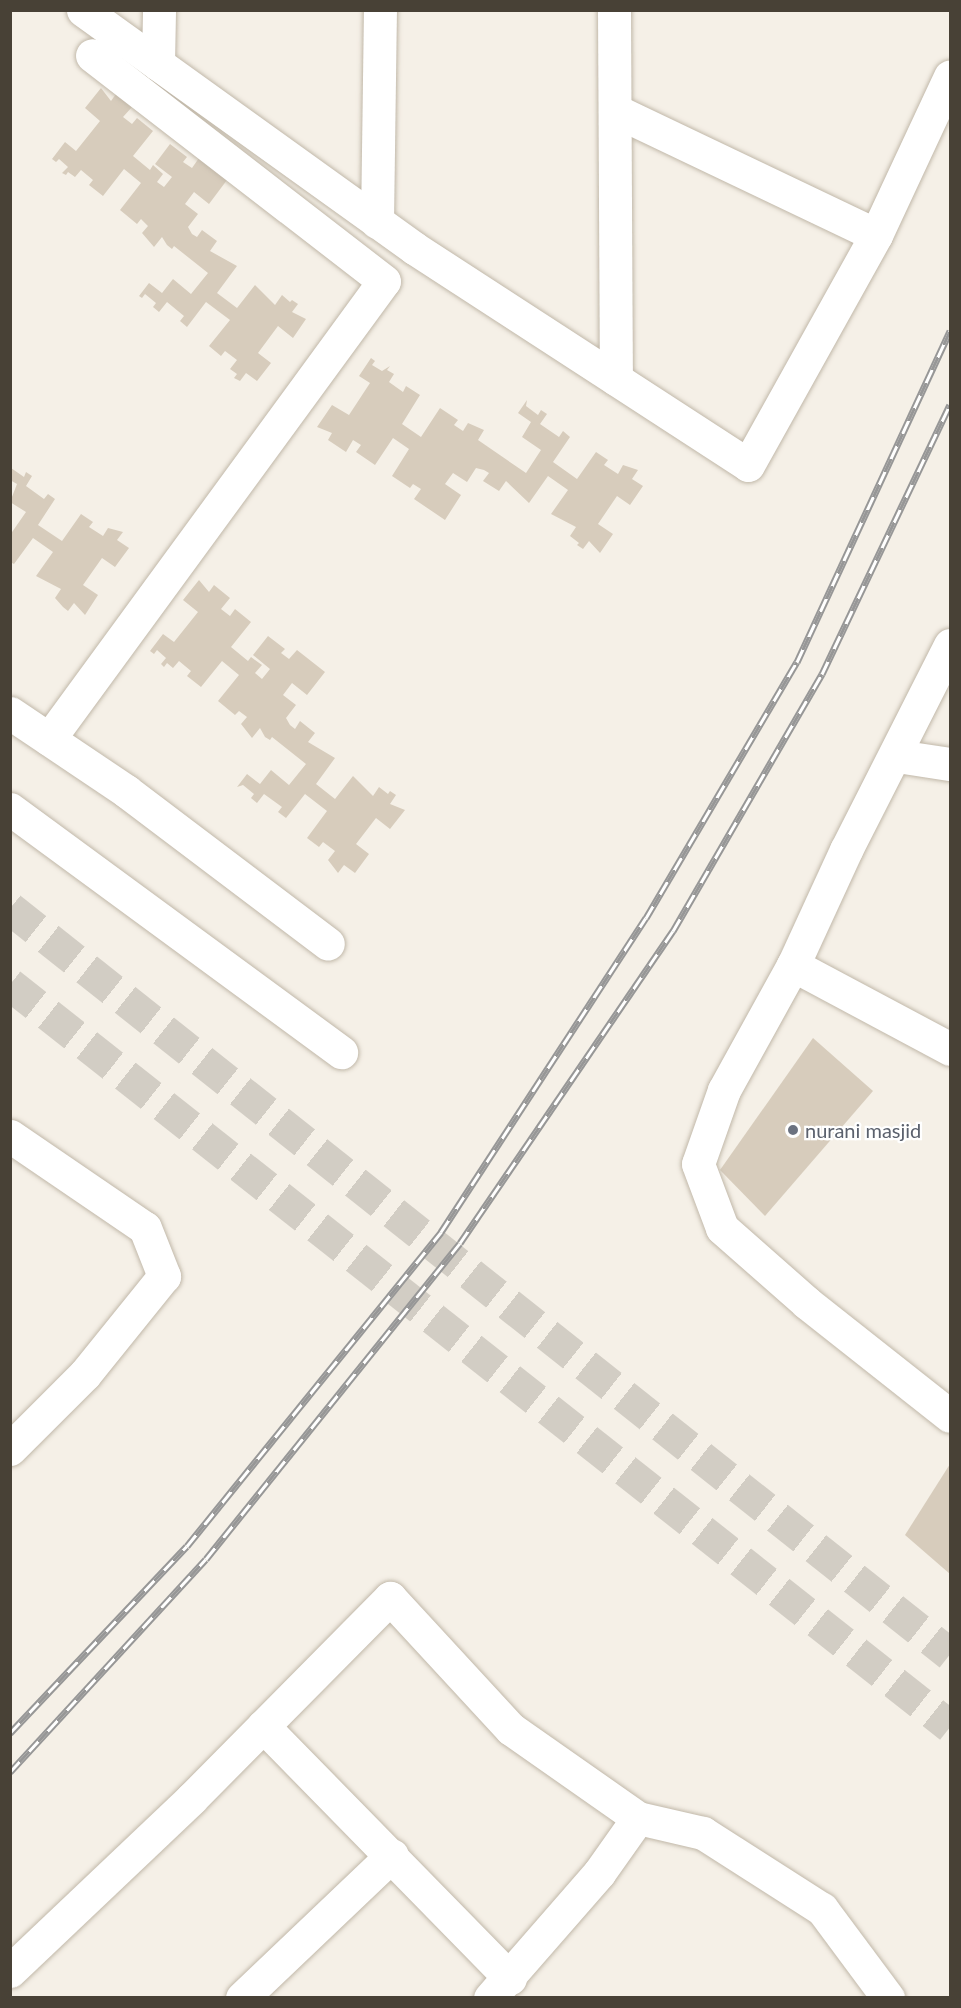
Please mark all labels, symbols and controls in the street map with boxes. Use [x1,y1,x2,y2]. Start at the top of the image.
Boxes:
place label: nurani masjid [805,1118,921,1142]
marker: nurani masjid [786,1123,800,1137]

